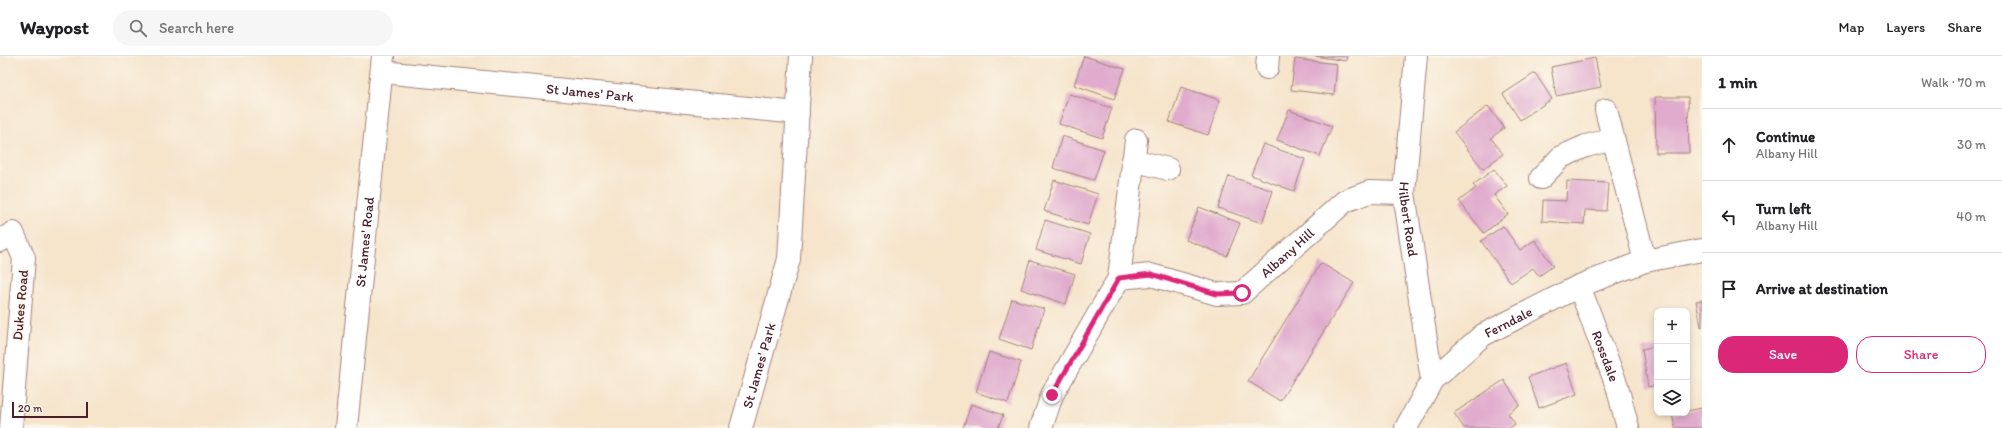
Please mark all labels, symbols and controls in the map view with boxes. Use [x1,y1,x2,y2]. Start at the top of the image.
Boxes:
search box [113,10,393,46]
text: Waypost [20,16,89,39]
icon: search [127,17,149,39]
text: Search here [159,19,234,37]
text: Map [1839,19,1864,36]
text: Layers [1886,19,1925,36]
text: Share [1947,19,1982,36]
text: 1 min [1718,72,1757,92]
text: Walk · 70 m [1921,75,1986,90]
street label: St James' Park [545,80,635,106]
text: Continue [1756,128,1815,146]
icon: ahead [1718,134,1740,156]
text: 30 m [1957,137,1986,152]
text: Albany Hill [1756,146,1818,161]
street label: Hilbert Road [1395,181,1422,258]
street label: St James' Road [352,196,378,288]
text: Turn left [1756,200,1811,218]
icon: left [1718,206,1740,228]
text: 40 m [1956,209,1986,224]
text: Albany Hill [1756,218,1818,233]
street label: Albany Hill [1257,225,1318,282]
street label: Dukes Road [9,269,32,341]
icon: arrive [1718,278,1740,300]
text: Arrive at destination [1756,280,1888,298]
route start [1233,284,1251,302]
street label: Ferndale [1482,303,1536,342]
map controls [1654,308,1690,416]
button: + [1654,308,1690,344]
street label: St James' Park [739,321,779,410]
street label: Rossdale [1588,328,1623,384]
button: Save [1718,336,1848,373]
button: Share [1856,336,1986,373]
button: − [1654,344,1690,380]
button: layers [1654,380,1690,416]
route end [1043,386,1061,404]
scale bar [12,400,88,419]
text: 20 m [18,402,42,415]

